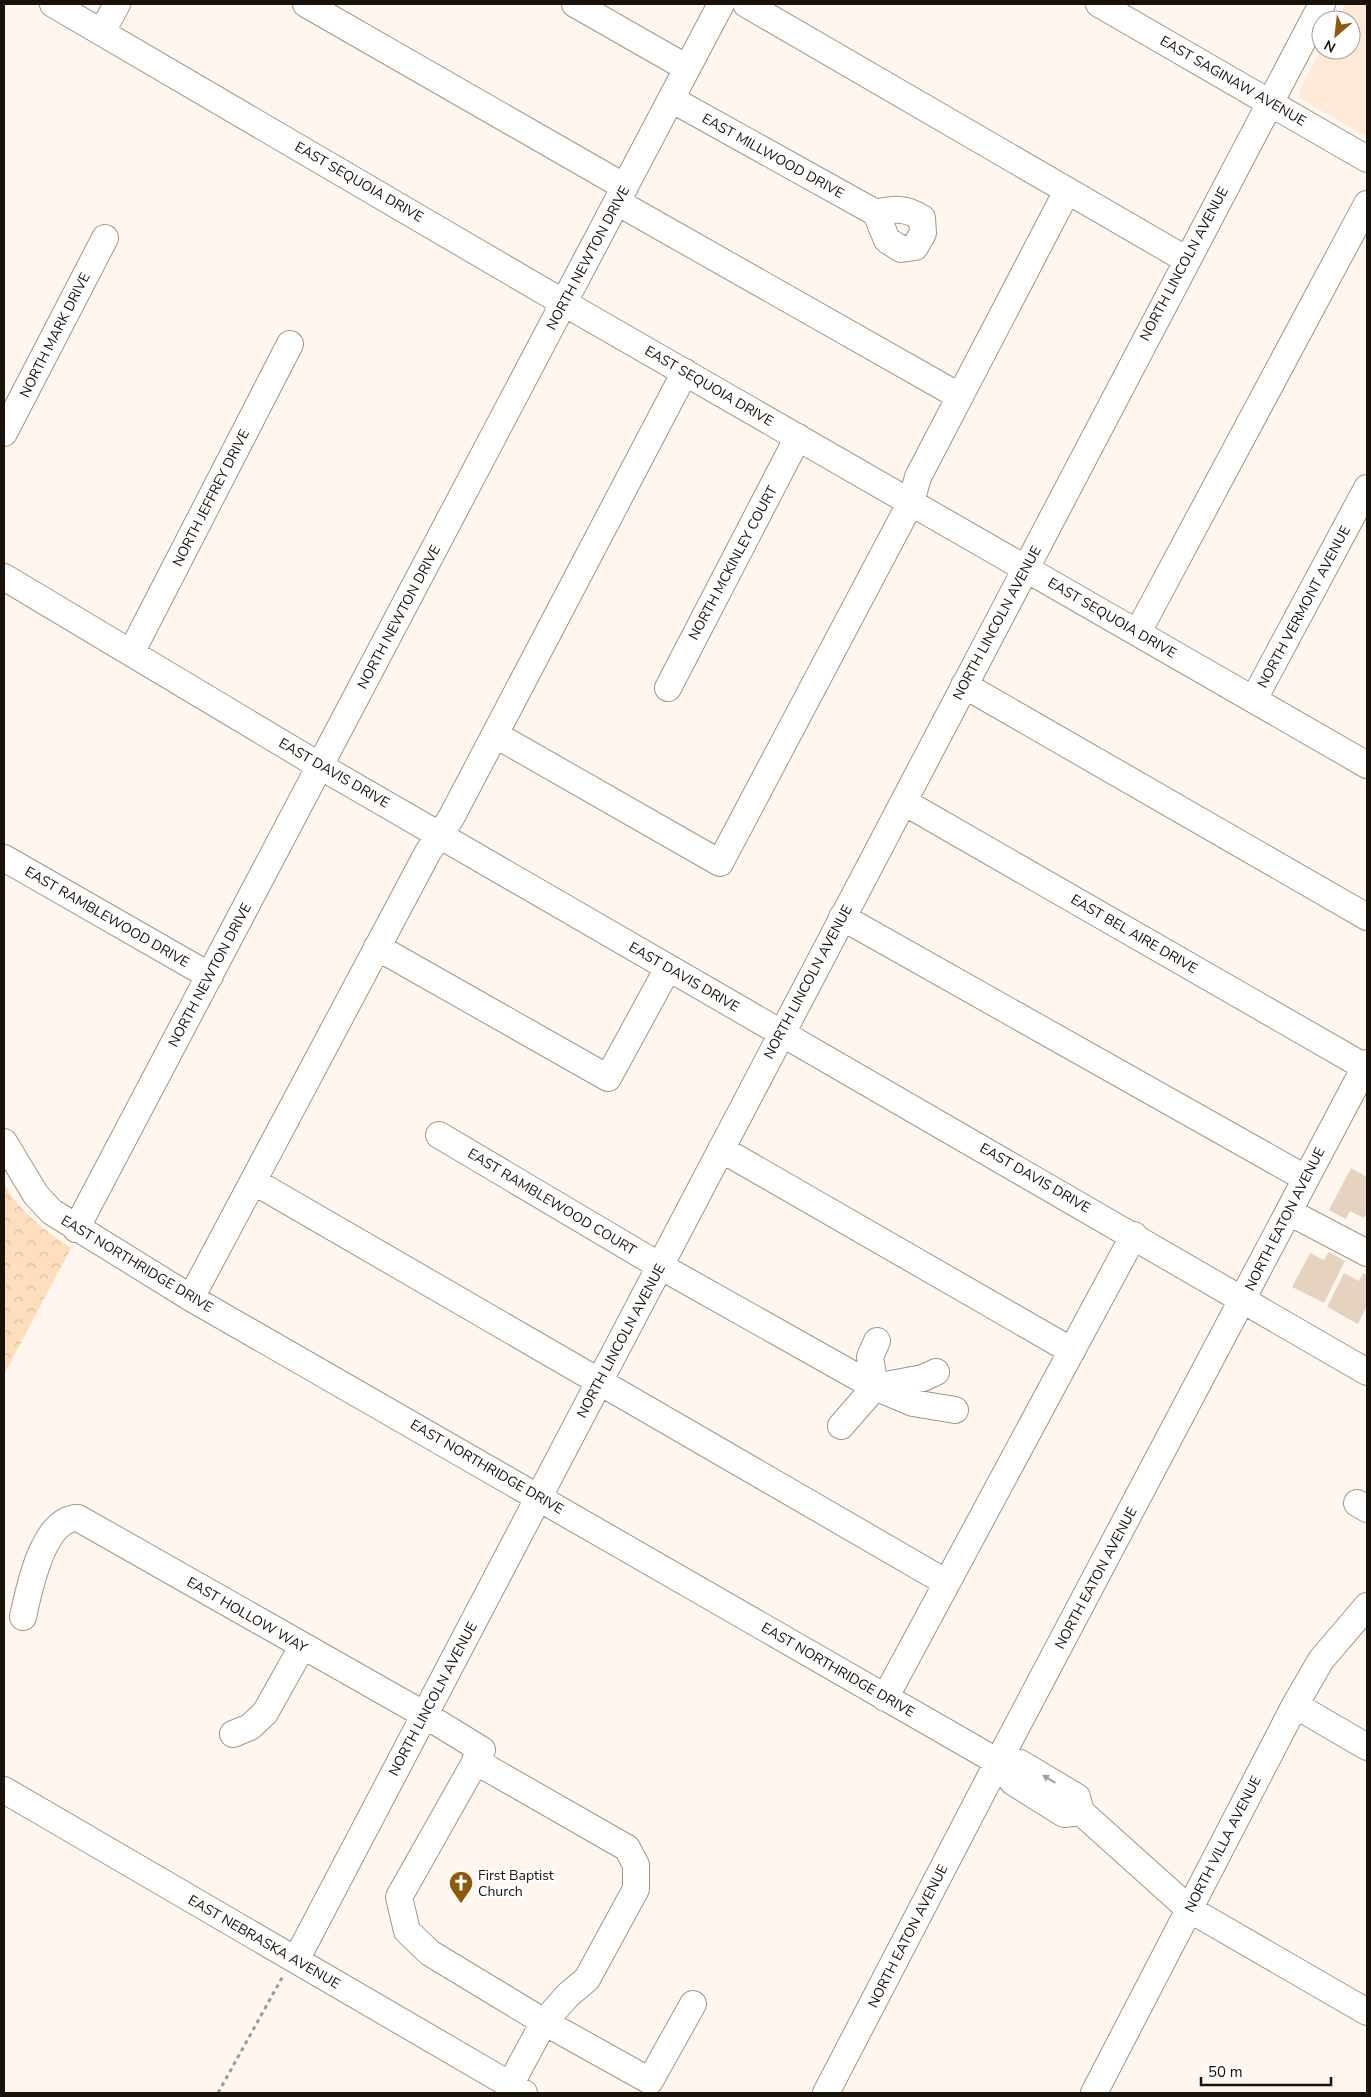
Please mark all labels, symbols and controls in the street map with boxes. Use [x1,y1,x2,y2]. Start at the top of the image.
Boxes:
north arrow [1311,10,1361,60]
street label: EAST SAGINAW AVENUE [1157,31,1309,131]
text: N [1321,35,1339,57]
street label: EAST MILLWOOD DRIVE [699,109,847,203]
street label: EAST SEQUOIA DRIVE [291,137,427,227]
street label: NORTH NEWTON DRIVE [542,183,634,333]
street label: NORTH LINCOLN AVENUE [1135,184,1233,344]
street label: NORTH MARK DRIVE [15,269,95,401]
street label: EAST SEQUOIA DRIVE [641,341,777,431]
street label: NORTH JEFFREY DRIVE [168,426,254,570]
street label: NORTH MCKINLEY COURT [684,482,782,643]
street label: NORTH VERMONT AVENUE [1253,523,1355,691]
street label: NORTH NEWTON DRIVE [353,542,445,692]
street label: NORTH LINCOLN AVENUE [948,543,1046,703]
street label: EAST SEQUOIA DRIVE [1044,573,1180,663]
street label: EAST DAVIS DRIVE [275,734,393,812]
street label: EAST RAMBLEWOOD DRIVE [21,862,193,972]
street label: EAST BEL AIRE DRIVE [1067,890,1201,978]
street label: NORTH NEWTON DRIVE [164,900,256,1050]
street label: NORTH LINCOLN AVENUE [759,902,857,1062]
street label: EAST DAVIS DRIVE [625,938,743,1016]
street label: EAST DAVIS DRIVE [976,1139,1094,1217]
street label: EAST RAMBLEWOOD COURT [464,1144,640,1260]
street label: NORTH EATON AVENUE [1241,1144,1329,1294]
street label: EAST NORTHRIDGE DRIVE [57,1211,217,1317]
street label: NORTH LINCOLN AVENUE [572,1261,670,1421]
street label: EAST NORTHRIDGE DRIVE [407,1415,567,1519]
street label: NORTH EATON AVENUE [1050,1504,1142,1652]
street label: EAST HOLLOW WAY [183,1573,311,1658]
street label: EAST NORTHRIDGE DRIVE [758,1618,918,1722]
street label: NORTH LINCOLN AVENUE [384,1619,482,1779]
street label: NORTH VILLA AVENUE [1180,1773,1266,1915]
one-way arrow [1043,1775,1056,1784]
street label: NORTH EATON AVENUE [864,1861,952,2011]
place label: First Baptist Church [478,1866,554,1901]
church icon: First Baptist Church [448,1870,474,1904]
street label: EAST NEBRASKA AVENUE [185,1891,343,1993]
scale bar [1201,2054,1331,2086]
text: 50 m [1208,2062,1243,2082]

